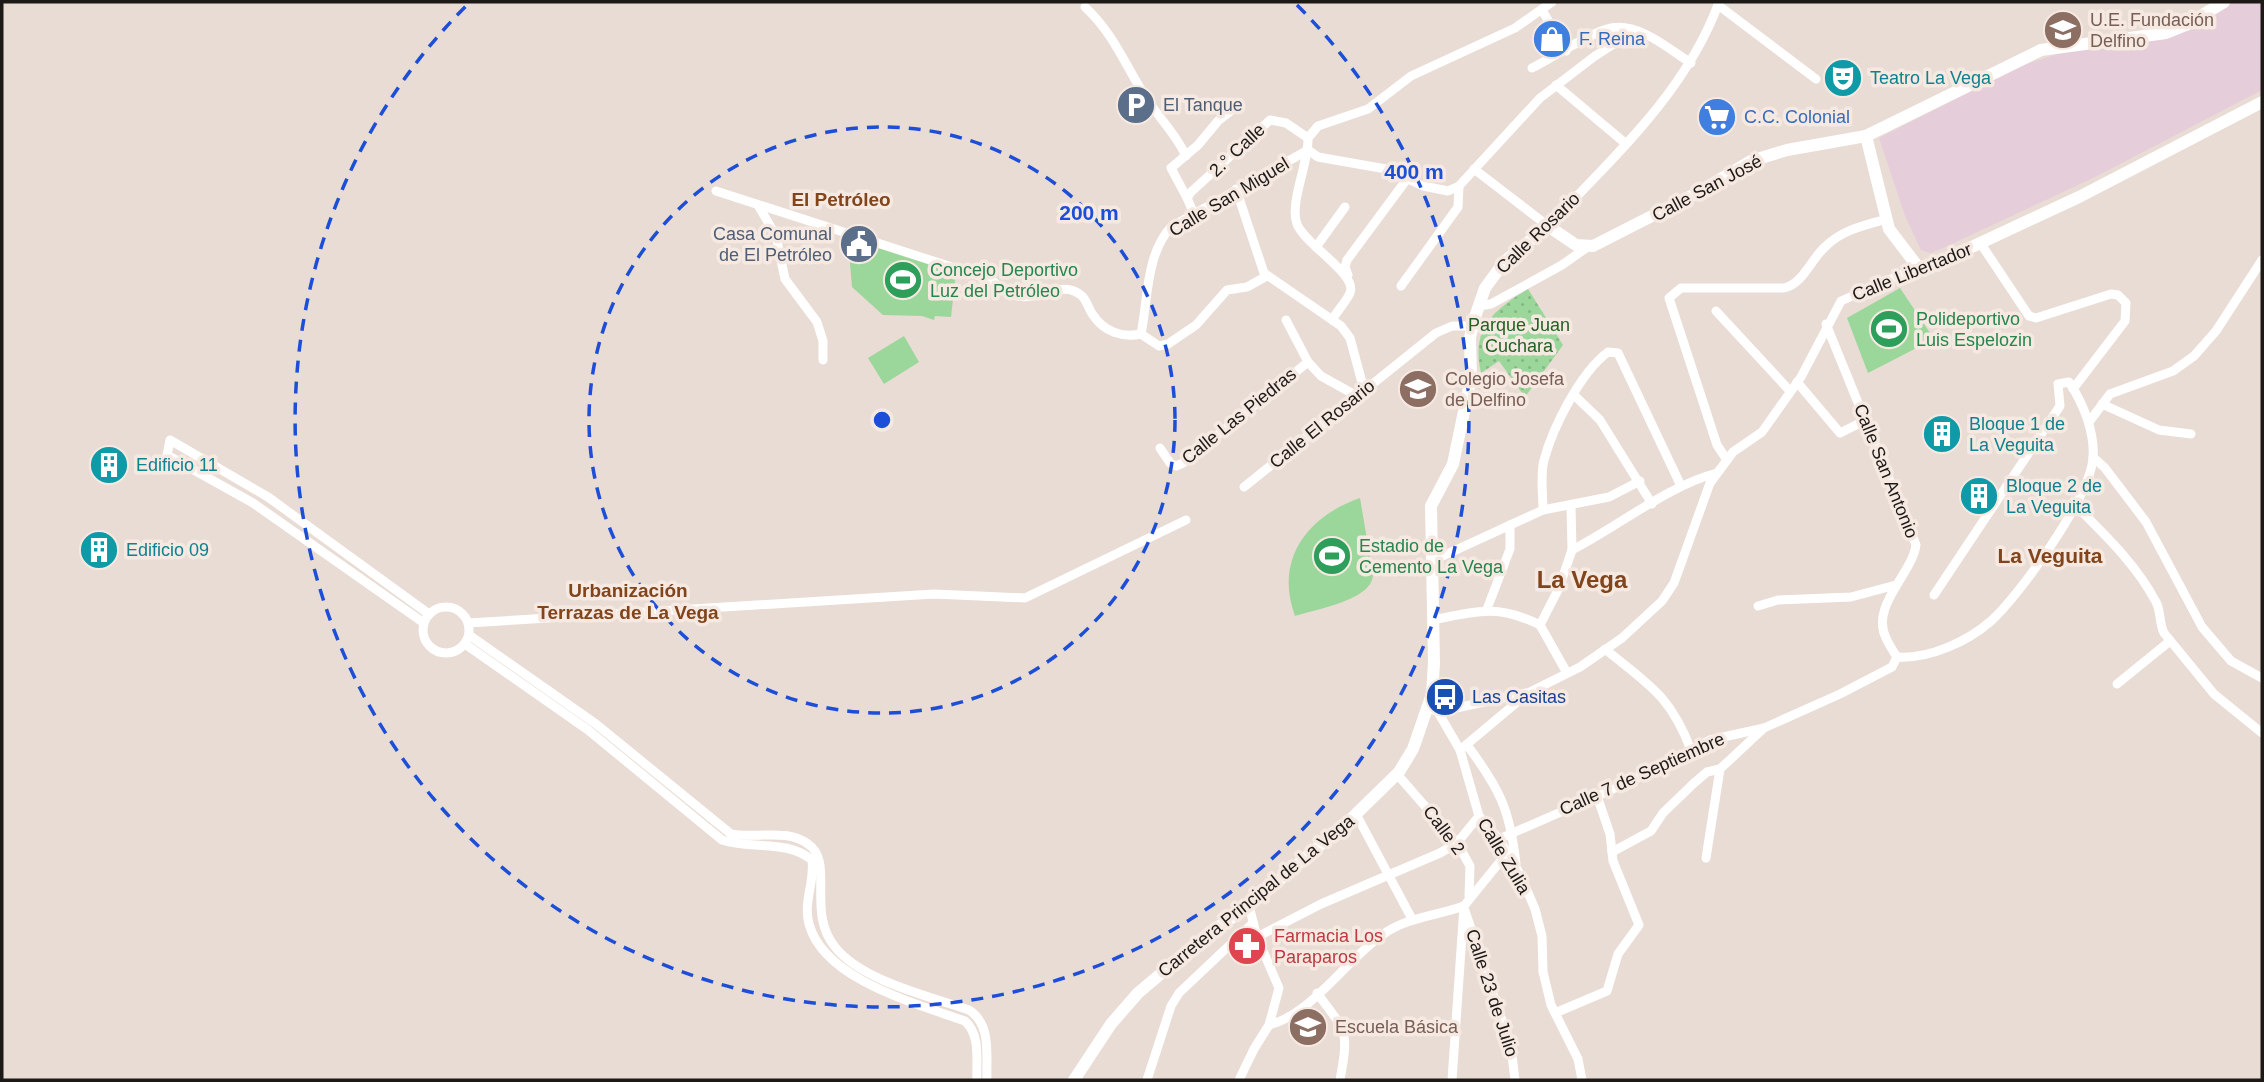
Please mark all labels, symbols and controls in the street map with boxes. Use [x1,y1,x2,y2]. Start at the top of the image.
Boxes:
school or university icon: U.E. Fundación Delfino [2042,9,2084,51]
place label: U.E. Fundación Delfino [2090,10,2214,51]
shop icon: F. Reina [1531,18,1573,60]
place label: F. Reina [1579,29,1646,49]
theatre icon: Teatro La Vega [1822,57,1864,99]
place label: Teatro La Vega [1870,68,1992,88]
parking icon: El Tanque [1115,84,1157,126]
place label: El Tanque [1163,95,1243,115]
supermarket icon: C.C. Colonial [1696,96,1738,138]
place label: C.C. Colonial [1744,107,1850,127]
street label: 2.° Calle [1205,119,1269,181]
street label: Calle San José [1649,151,1765,225]
street label: Calle San Miguel [1166,153,1292,241]
text: 400 m [1384,160,1444,183]
street label: Calle Rosario [1492,188,1584,278]
district label: El Petróleo [791,189,891,210]
text: 200 m [1059,201,1119,224]
public building icon: Casa Comunal de El Petróleo [838,223,880,265]
place label: Casa Comunal de El Petróleo [713,224,832,265]
street label: Calle Libertador [1849,239,1975,305]
sports icon: Concejo Deportivo Luz del Petróleo [882,259,924,301]
place label: Concejo Deportivo Luz del Petróleo [930,260,1078,301]
sports icon: Polideportivo Luis Espelozin [1868,308,1910,350]
place label: Polideportivo Luis Espelozin [1916,309,2032,350]
park label: Parque Juan Cuchara [1468,315,1570,356]
street label: Calle Las Piedras [1178,364,1300,468]
school or university icon: Colegio Josefa de Delfino [1397,368,1439,410]
place label: Colegio Josefa de Delfino [1445,369,1565,410]
street label: Calle El Rosario [1266,376,1378,472]
street label: Calle San Antonio [1850,401,1922,541]
centre of rings [870,408,894,432]
building icon: Bloque 1 de La Veguita [1921,413,1963,455]
place label: Bloque 1 de La Veguita [1969,414,2065,455]
building icon: Edificio 11 [88,444,130,486]
place label: Edificio 11 [136,455,218,475]
building icon: Bloque 2 de La Veguita [1958,475,2000,517]
place label: Bloque 2 de La Veguita [2006,476,2102,517]
building icon: Edificio 09 [78,529,120,571]
sports icon: Estadio de Cemento La Vega [1311,535,1353,577]
place label: Estadio de Cemento La Vega [1359,536,1504,577]
place label: Edificio 09 [126,540,209,560]
district label: La Veguita [1997,544,2103,567]
district label: La Vega [1537,566,1628,593]
district label: Urbanización Terrazas de La Vega [537,580,719,623]
bus stop icon: Las Casitas [1424,676,1466,718]
place label: Las Casitas [1472,687,1566,707]
street label: Calle 7 de Septiembre [1557,729,1727,819]
street label: Calle 2 [1419,802,1469,858]
street label: Carretera Principal de La Vega [1154,810,1359,981]
street label: Calle Zulia [1474,814,1535,898]
pharmacy icon: Farmacia Los Paraparos [1226,925,1268,967]
place label: Farmacia Los Paraparos [1274,926,1383,967]
street label: Calle 23 de Julio [1462,927,1522,1059]
school or university icon: Escuela Básica [1287,1006,1329,1048]
place label: Escuela Básica [1335,1017,1459,1037]

